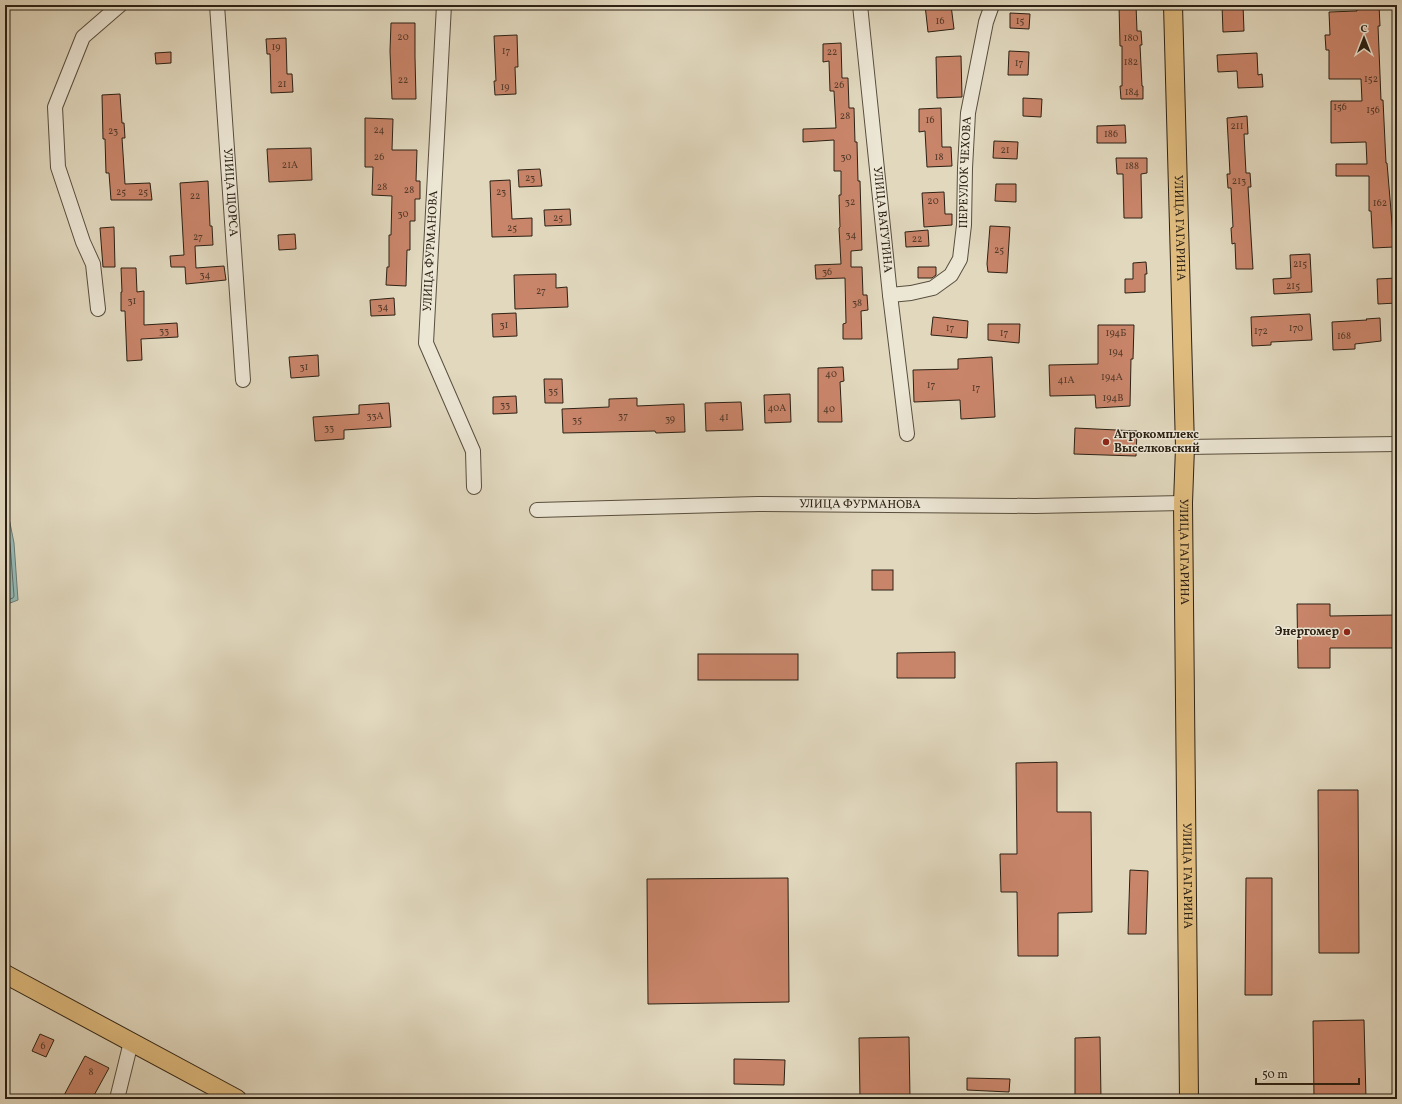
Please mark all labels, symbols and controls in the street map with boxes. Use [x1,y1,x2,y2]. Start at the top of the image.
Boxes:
house number: 16 [936,14,944,28]
house number: 15 [1016,14,1025,28]
north arrow [1344,18,1384,58]
text: С [1360,22,1368,37]
house number: 20 [397,30,409,44]
house number: 180 [1124,31,1138,45]
house number: 19 [271,40,281,54]
house number: 17 [502,44,511,58]
house number: 22 [827,45,837,59]
house number: 182 [1124,55,1138,69]
house number: 17 [1015,56,1024,70]
house number: 152 [1364,72,1378,86]
house number: 22 [398,73,408,87]
house number: 21 [277,77,287,91]
house number: 26 [834,78,844,92]
house number: 19 [500,80,510,94]
house number: 184 [1125,85,1139,99]
house number: 156 [1333,100,1347,114]
house number: 156 [1366,103,1380,117]
house number: 28 [840,109,850,123]
house number: 16 [926,113,934,127]
street label: ПЕРЕУЛОК ЧЕХОВА [956,115,976,229]
house number: 211 [1230,119,1244,133]
house number: 24 [373,123,385,137]
house number: 23 [108,124,118,138]
house number: 186 [1104,127,1118,141]
house number: 21 [1000,143,1010,157]
street label: УЛИЦА ЩОРСА [219,148,241,238]
house number: 26 [374,150,384,164]
house number: 30 [841,150,851,164]
house number: 18 [935,150,943,164]
house number: 21А [282,158,298,172]
house number: 188 [1125,159,1139,173]
street label: УЛИЦА ВАТУТИНА [869,166,896,274]
house number: 23 [525,171,535,185]
house number: 213 [1232,174,1246,188]
street label: УЛИЦА ГАГАРИНА [1170,175,1189,282]
house number: 28 [377,180,387,194]
house number: 28 [404,183,414,197]
house number: 25 [116,185,126,199]
house number: 25 [138,185,148,199]
house number: 23 [496,185,506,199]
house number: 22 [190,189,200,203]
street label: УЛИЦА ФУРМАНОВА [420,189,442,312]
house number: 20 [927,194,939,208]
house number: 32 [845,195,855,209]
house number: 162 [1373,196,1387,210]
house number: 30 [398,207,408,221]
house number: 25 [553,211,563,225]
house number: 25 [507,221,517,235]
house number: 34 [845,228,857,242]
house number: 27 [193,230,203,244]
house number: 22 [912,232,922,246]
house number: 25 [994,243,1004,257]
house number: 215 [1293,257,1307,271]
house number: 36 [822,265,832,279]
house number: 34 [199,268,211,282]
house number: 215 [1286,279,1300,293]
house number: 27 [536,284,546,298]
house number: 31 [127,294,137,308]
house number: 38 [852,296,862,310]
house number: 34 [377,300,389,314]
house number: 31 [499,318,509,332]
house number: 17 [946,321,955,335]
house number: 170 [1289,321,1303,335]
house number: 33 [159,324,169,338]
house number: 172 [1254,324,1268,338]
house number: 17 [1000,326,1009,340]
house number: 194Б [1106,326,1126,340]
house number: 168 [1337,329,1351,343]
house number: 194 [1109,345,1123,359]
house number: 31 [299,360,309,374]
house number: 40 [825,367,837,381]
house number: 194А [1101,370,1123,384]
house number: 41А [1058,373,1074,387]
house number: 17 [927,378,936,392]
house number: 17 [972,381,981,395]
house number: 35 [548,384,558,398]
house number: 194В [1102,391,1124,405]
house number: 33 [500,398,510,412]
house number: 40А [768,401,786,415]
house number: 40 [823,402,835,416]
house number: 33А [366,409,384,423]
house number: 37 [618,409,628,423]
house number: 41 [719,410,729,424]
house number: 39 [665,412,675,426]
house number: 35 [572,413,582,427]
house number: 33 [324,421,334,435]
place label: Агрокомплекс Выселковский [1114,427,1200,457]
marker: Агрокомплекс Выселковский [1101,437,1111,447]
street label: УЛИЦА ФУРМАНОВА [799,496,921,513]
street label: УЛИЦА ГАГАРИНА [1175,498,1192,606]
place label: Энергомер [1275,624,1339,640]
marker: Энергомер [1342,627,1352,637]
street label: УЛИЦА ГАГАРИНА [1178,823,1195,930]
house number: 6 [40,1039,46,1053]
scale bar [1256,1060,1359,1086]
house number: 8 [88,1065,94,1079]
text: 50 m [1262,1067,1288,1083]

